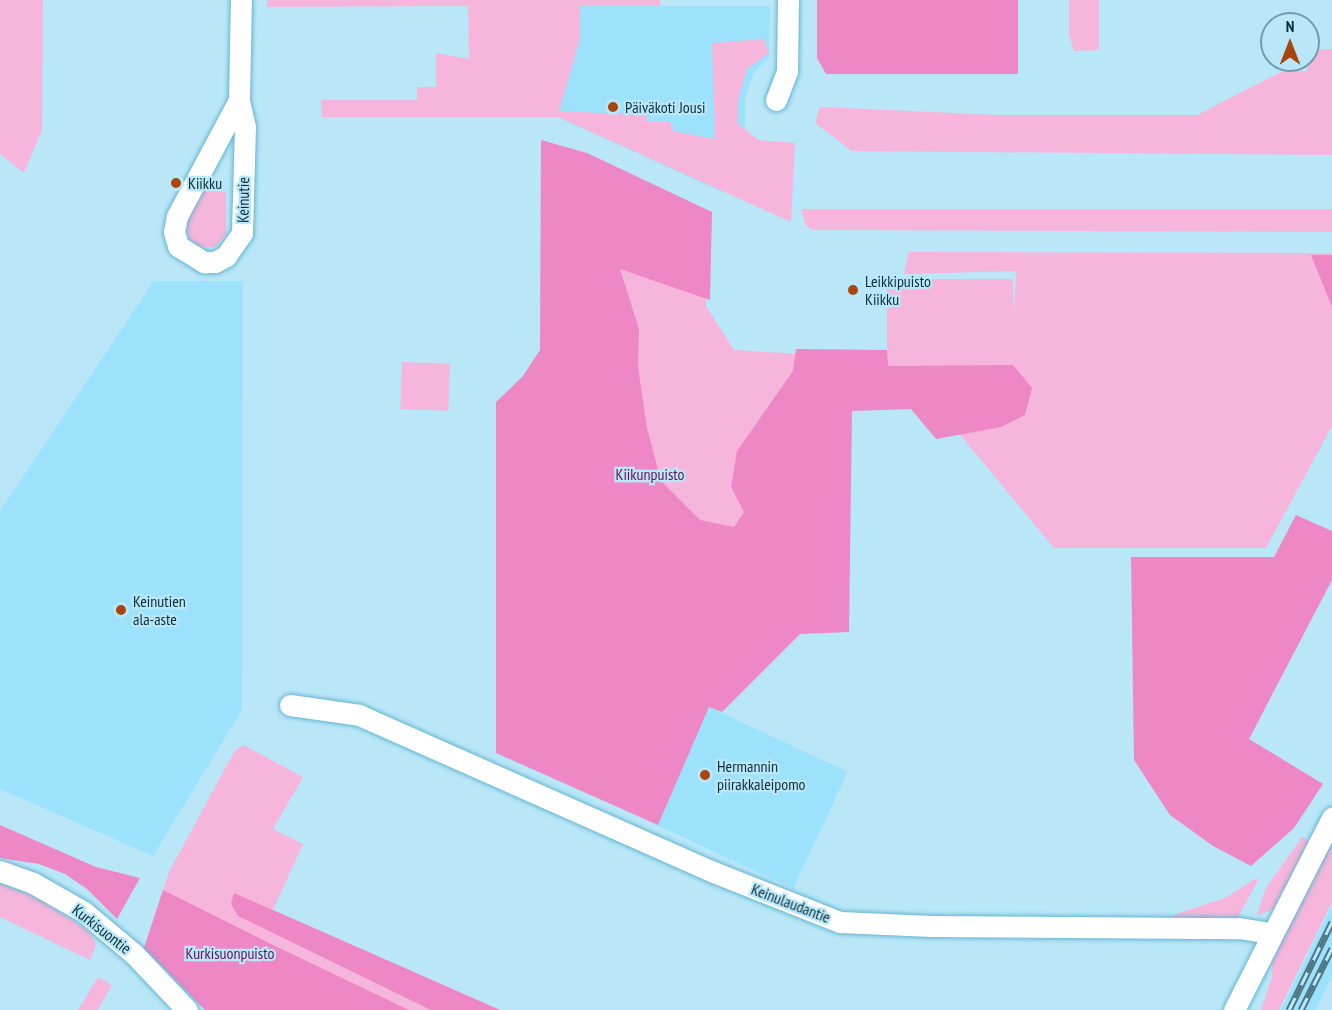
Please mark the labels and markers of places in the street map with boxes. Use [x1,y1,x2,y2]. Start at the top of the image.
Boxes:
place label: Päiväkoti Jousi [625,97,706,117]
marker: Päiväkoti Jousi [606,100,620,114]
place label: Kiikku [188,173,222,193]
marker: Kiikku [169,176,183,190]
place label: Leikkipuisto Kiikku [865,271,931,309]
marker: Leikkipuisto Kiikku [846,283,860,297]
place label: Keinutien ala-aste [133,591,186,629]
marker: Keinutien ala-aste [114,603,128,617]
place label: Hermannin piirakkaleipomo [717,756,806,794]
marker: Hermannin piirakkaleipomo [698,768,712,782]

